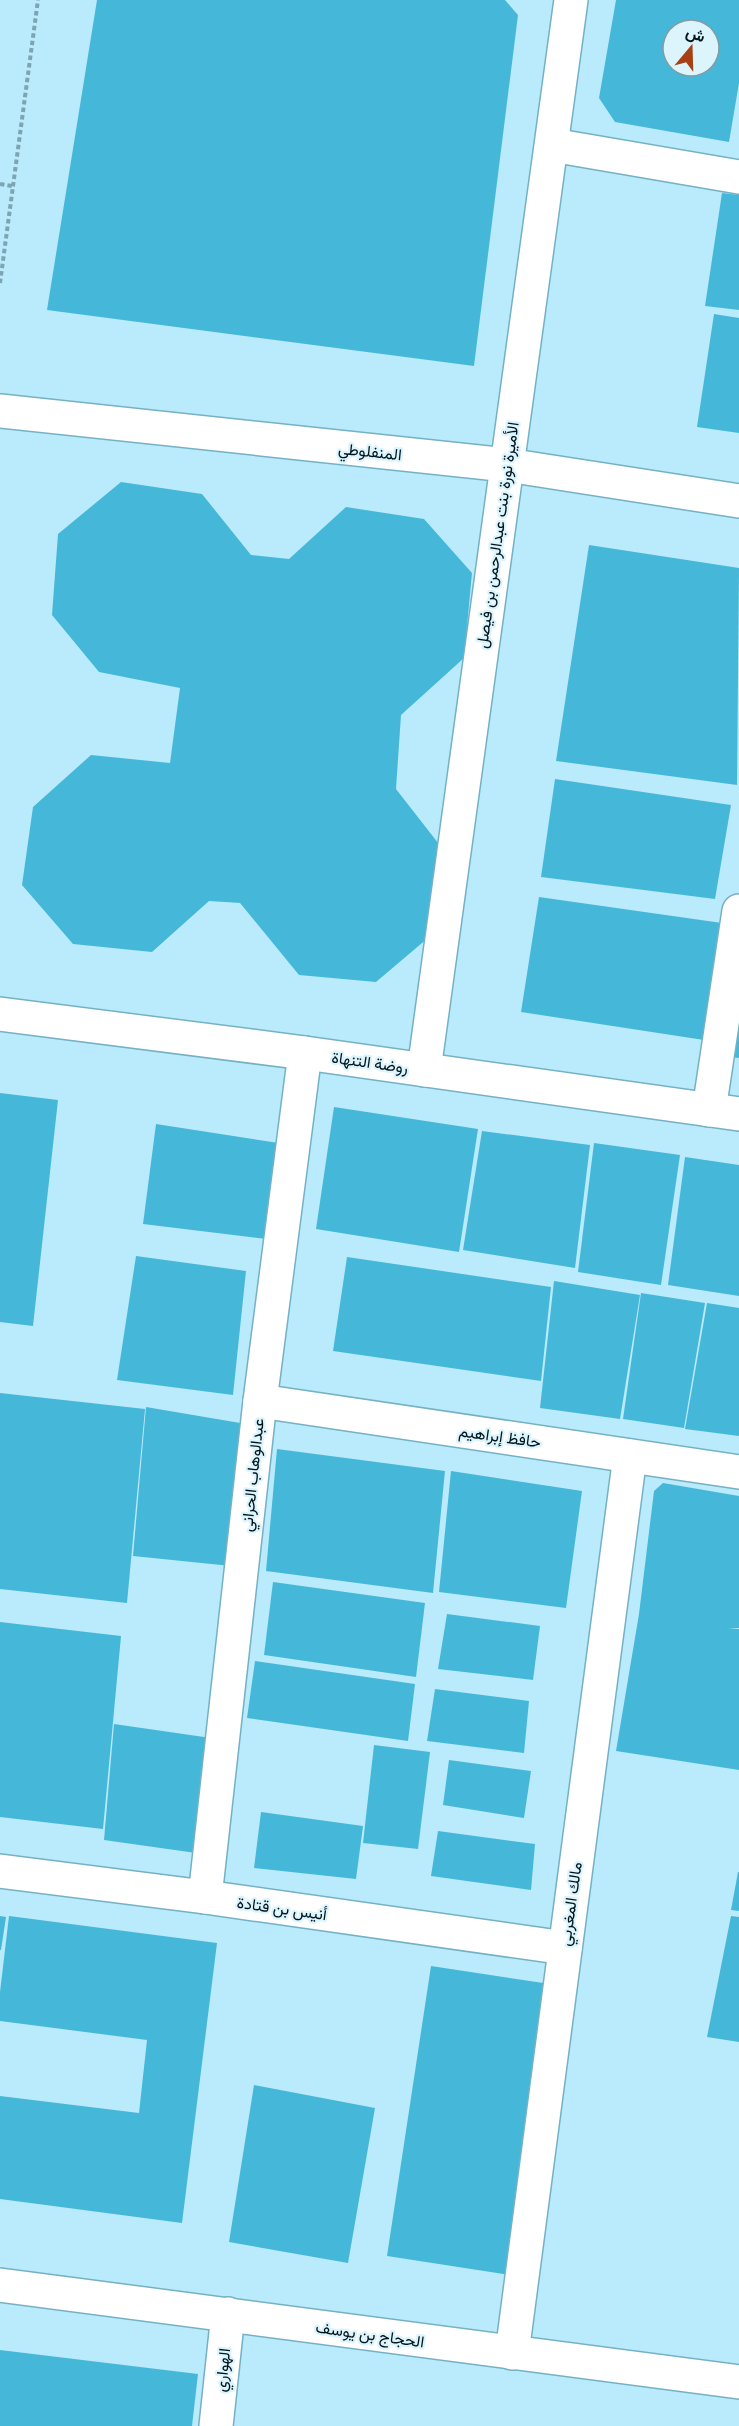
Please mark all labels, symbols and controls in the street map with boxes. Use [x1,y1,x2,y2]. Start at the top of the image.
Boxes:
north arrow [661,18,721,78]
text: ش [684,22,708,46]
street label: الأميرة نورة بنت عبدالرحمن بن فيصل [472,421,524,650]
street label: المنفلوطي [337,439,403,468]
street label: روضة التنهاة [330,1048,410,1078]
street label: عبدالوهاب الحراني [237,1417,272,1533]
street label: حافظ إبراهيم [458,1421,542,1453]
street label: مالك المغربي [555,1861,590,1948]
street label: أنيس بن قتادة [236,1893,328,1925]
street label: الحجاج بن يوسف [314,2317,425,2353]
street label: الهواري [211,2347,238,2393]

